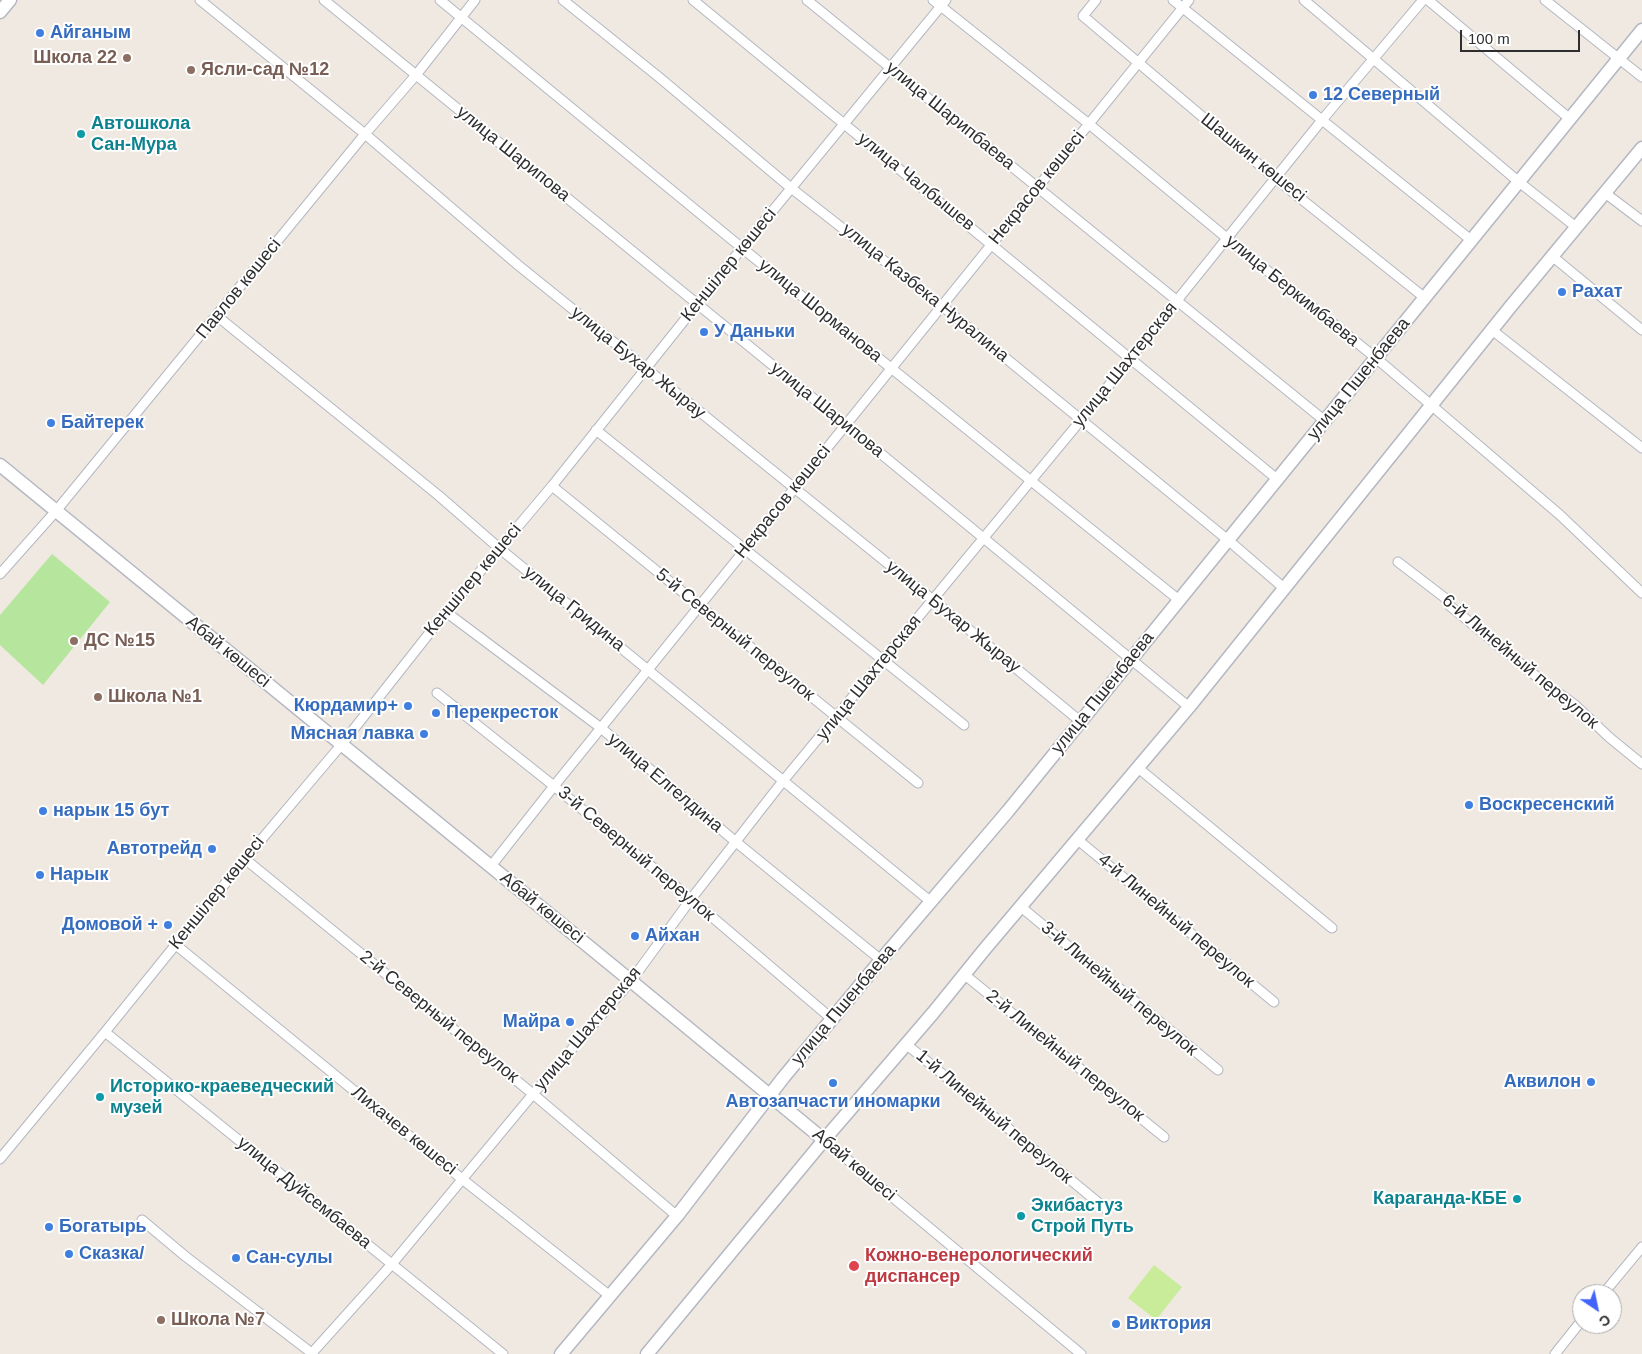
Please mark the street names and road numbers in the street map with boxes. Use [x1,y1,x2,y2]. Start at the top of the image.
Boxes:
street label: улица Шарипбаева [881,57,1019,175]
street label: улица Шарипова [452,101,574,207]
street label: Шашкин көшесі [1196,109,1310,207]
street label: Некрасов көшесі [985,127,1089,249]
street label: улица Чалбышев [853,128,979,236]
street label: Кеншілер көшесі [677,204,781,326]
street label: улица Казбека Нуралина [837,219,1013,367]
street label: улица Беркимбаева [1221,230,1363,352]
street label: Павлов көшесі [192,235,286,343]
street label: улица Шорманова [754,255,886,367]
street label: улица Шахтерская [1068,298,1182,432]
street label: улица Бухар Жырау [566,302,710,424]
street label: улица Пшенбаева [1303,313,1415,445]
street label: улица Шарипова [766,357,888,463]
street label: Некрасов көшесі [731,441,835,563]
street label: Кеншілер көшесі [420,520,526,640]
street label: улица Бухар Жырау [881,556,1025,678]
street label: улица Гридина [519,562,629,656]
street label: 5-й Северный переулок [651,564,819,706]
street label: 6-й Линейный переулок [1437,590,1603,734]
street label: Абай көшесі [181,611,275,693]
street label: улица Шахтерская [812,611,926,745]
street label: улица Пшенбаева [1047,627,1159,759]
street label: улица Елгелдина [603,729,727,837]
street label: 3-й Северный переулок [553,782,719,926]
street label: Кеншілер көшесі [165,832,269,954]
street label: 4-й Линейный переулок [1093,849,1259,993]
street label: Абай көшесі [495,867,589,949]
street label: 3-й Линейный переулок [1036,917,1202,1061]
street label: улица Пшенбаева [787,940,901,1070]
street label: 2-й Северный переулок [355,946,523,1088]
street label: улица Шахтерская [530,963,646,1095]
street label: 2-й Линейный переулок [981,985,1149,1127]
street label: 1-й Линейный переулок [911,1045,1077,1189]
street label: Лихачев көшесі [347,1082,461,1180]
street label: Абай көшесі [808,1124,900,1206]
street label: улица Дуйсембаева [232,1132,376,1254]

